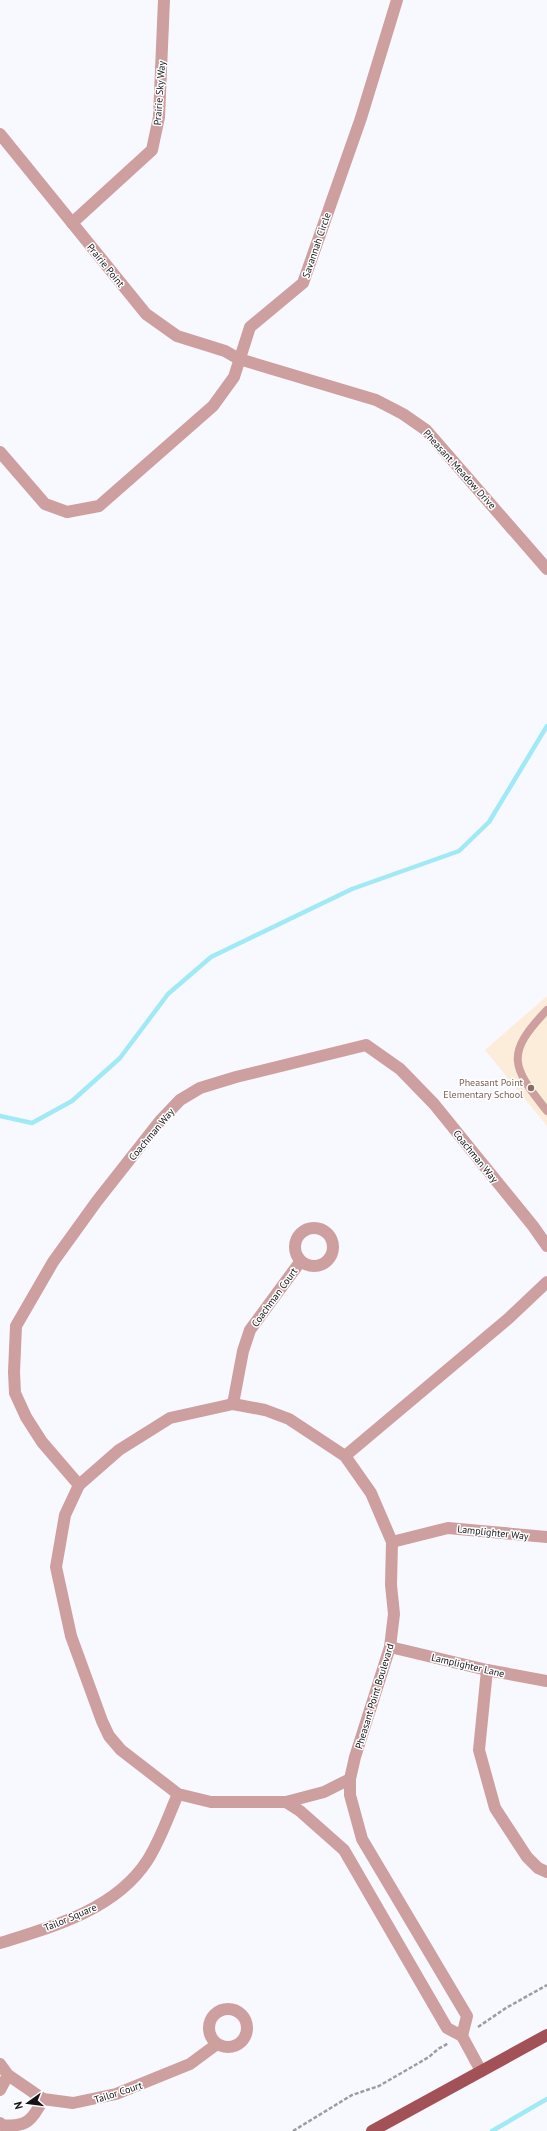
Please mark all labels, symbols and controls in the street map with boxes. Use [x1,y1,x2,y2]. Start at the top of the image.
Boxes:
street label: Prairie Sky Way [151,60,168,126]
street label: Savannah Circle [299,211,334,280]
street label: Prairie Point [84,241,127,290]
street label: Pheasant Meadow Drive [420,427,499,512]
place label: Pheasant Point Elementary School [443,1076,524,1101]
marker: Pheasant Point Elementary School [526,1083,536,1093]
street label: Coachman Way [126,1105,177,1163]
street label: Coachman Way [450,1127,501,1186]
street label: Coachman Court [249,1265,301,1329]
street label: Lamplighter Way [457,1522,530,1543]
street label: Pheasant Point Boulevard [352,1642,397,1750]
street label: Lamplighter Lane [430,1651,506,1680]
street label: Tailor Square [42,1901,99,1934]
street label: Tailor Court [93,2078,144,2106]
north arrow [8,2083,48,2123]
text: N [11,2100,26,2111]

